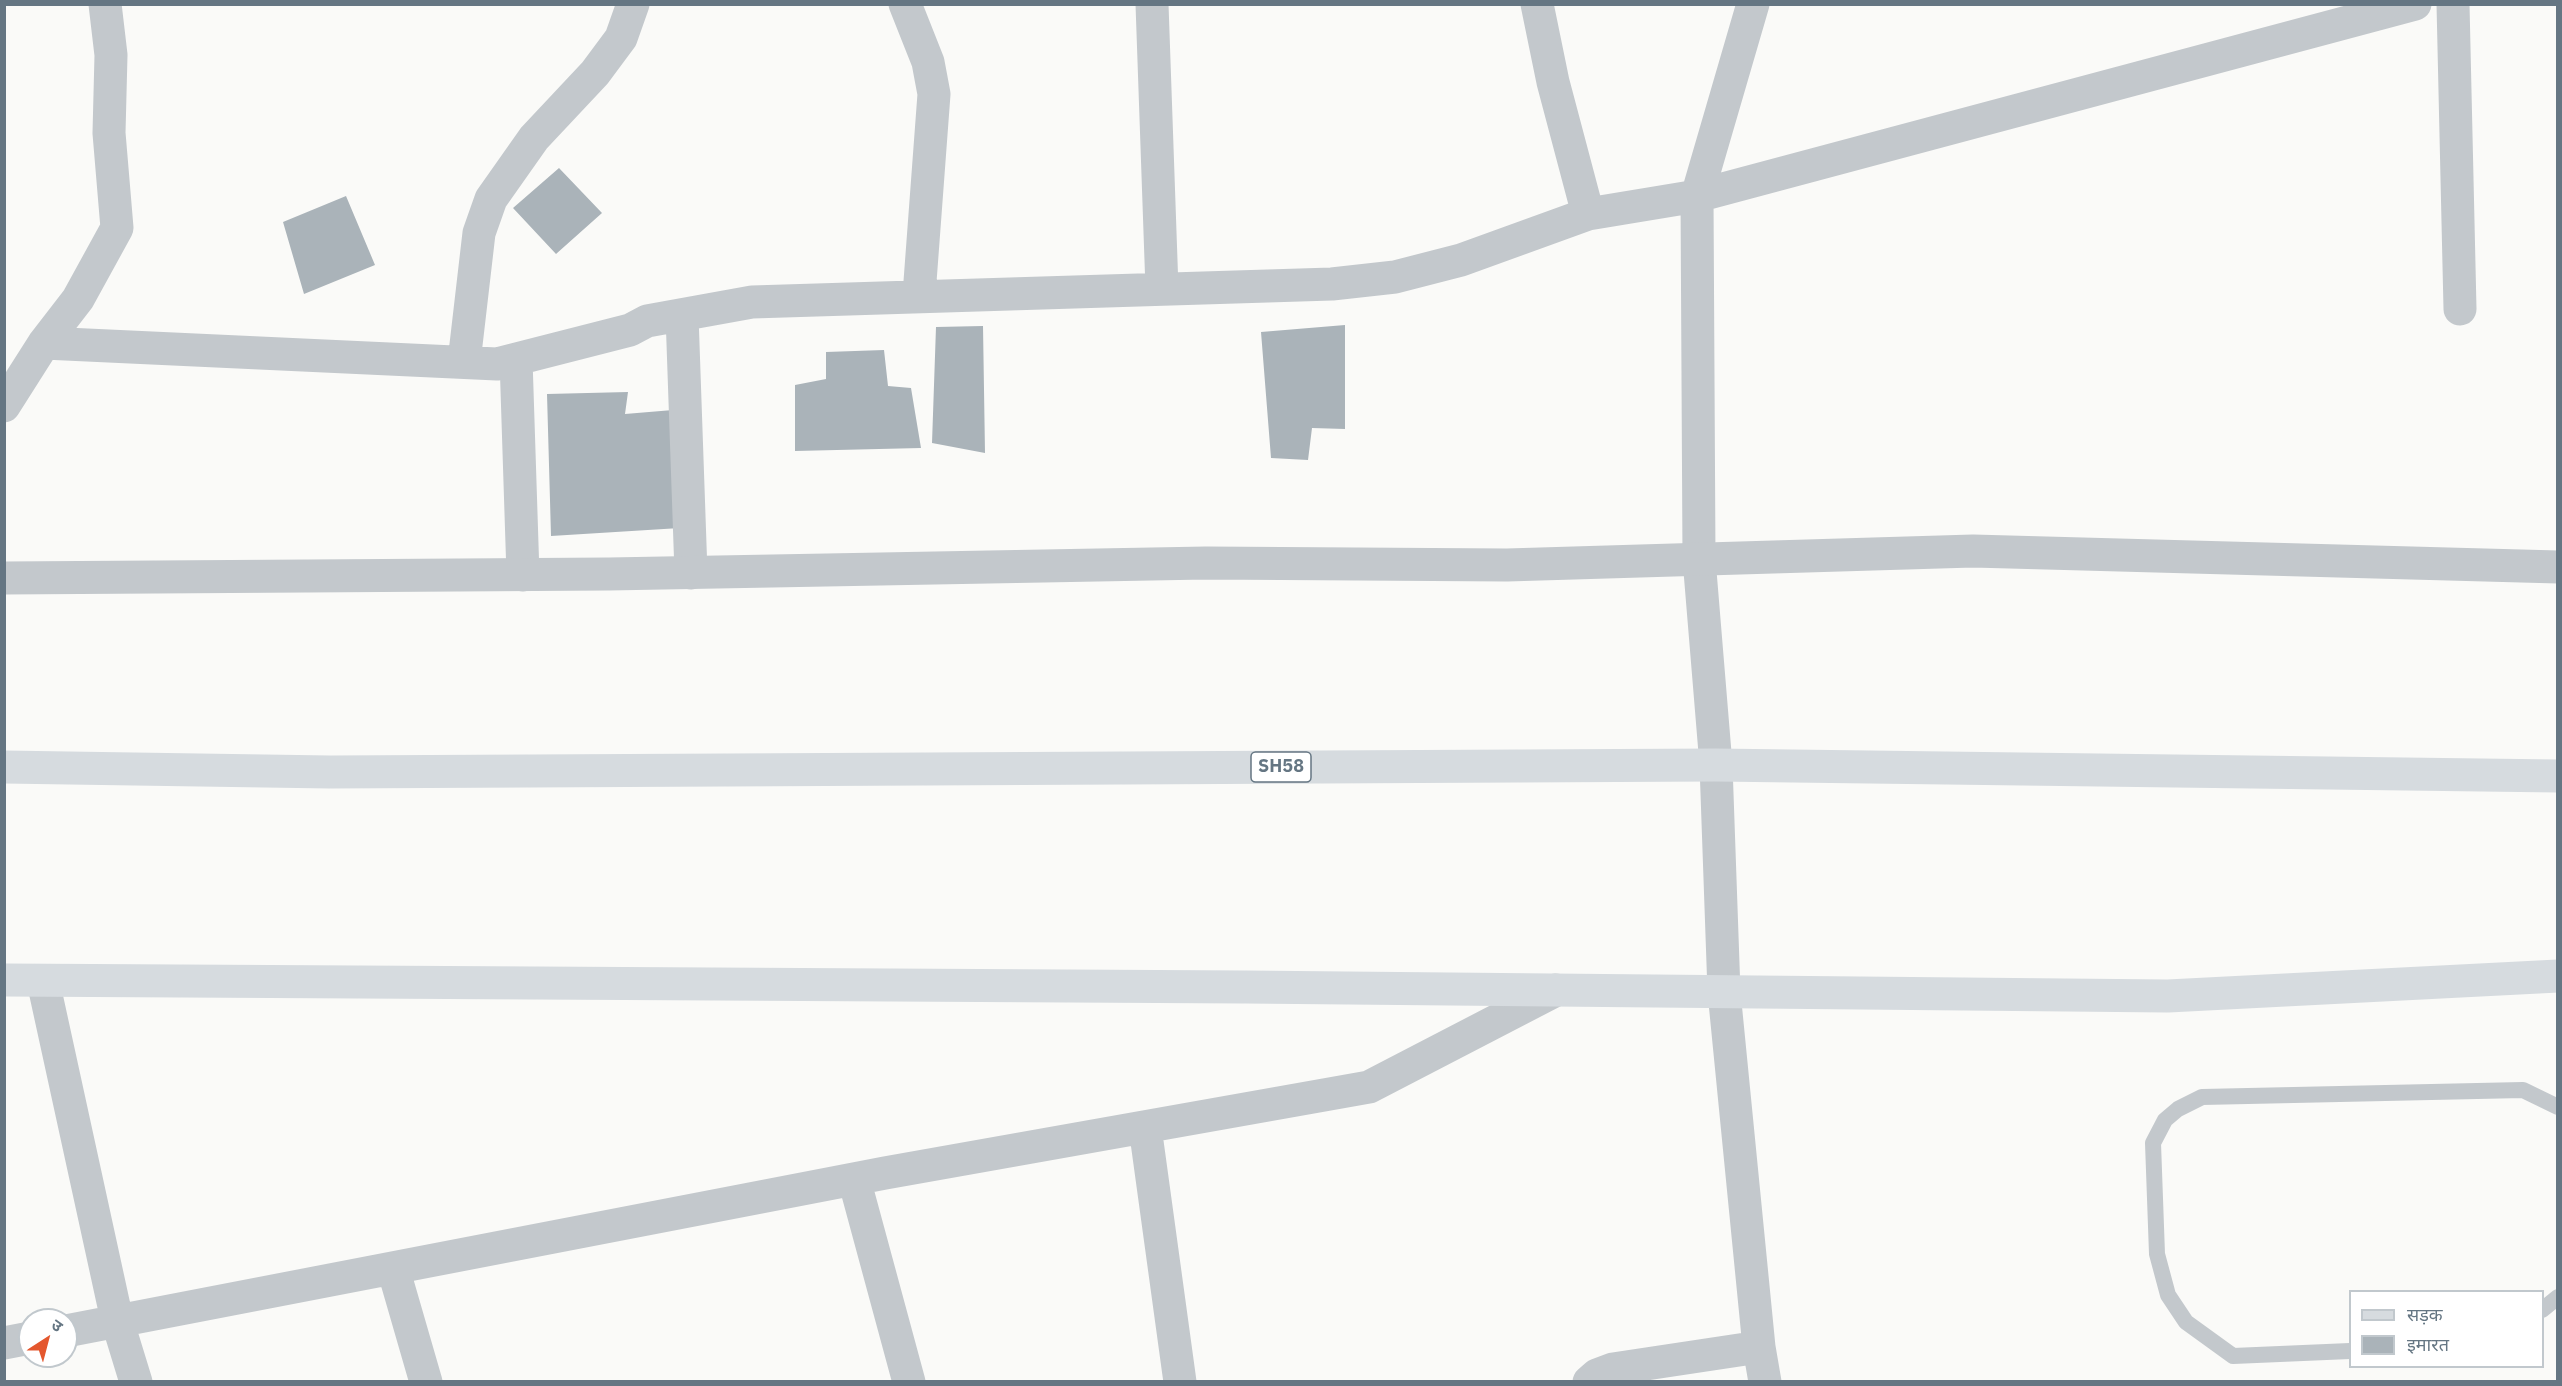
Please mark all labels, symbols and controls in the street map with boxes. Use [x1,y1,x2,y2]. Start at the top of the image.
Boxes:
road number: SH58 [1251,752,1311,782]
legend [2349,1290,2544,1368]
text: सड़क [2407,1303,2443,1326]
north arrow [18,1308,78,1368]
text: उ [48,1314,67,1336]
text: इमारत [2407,1333,2449,1356]

